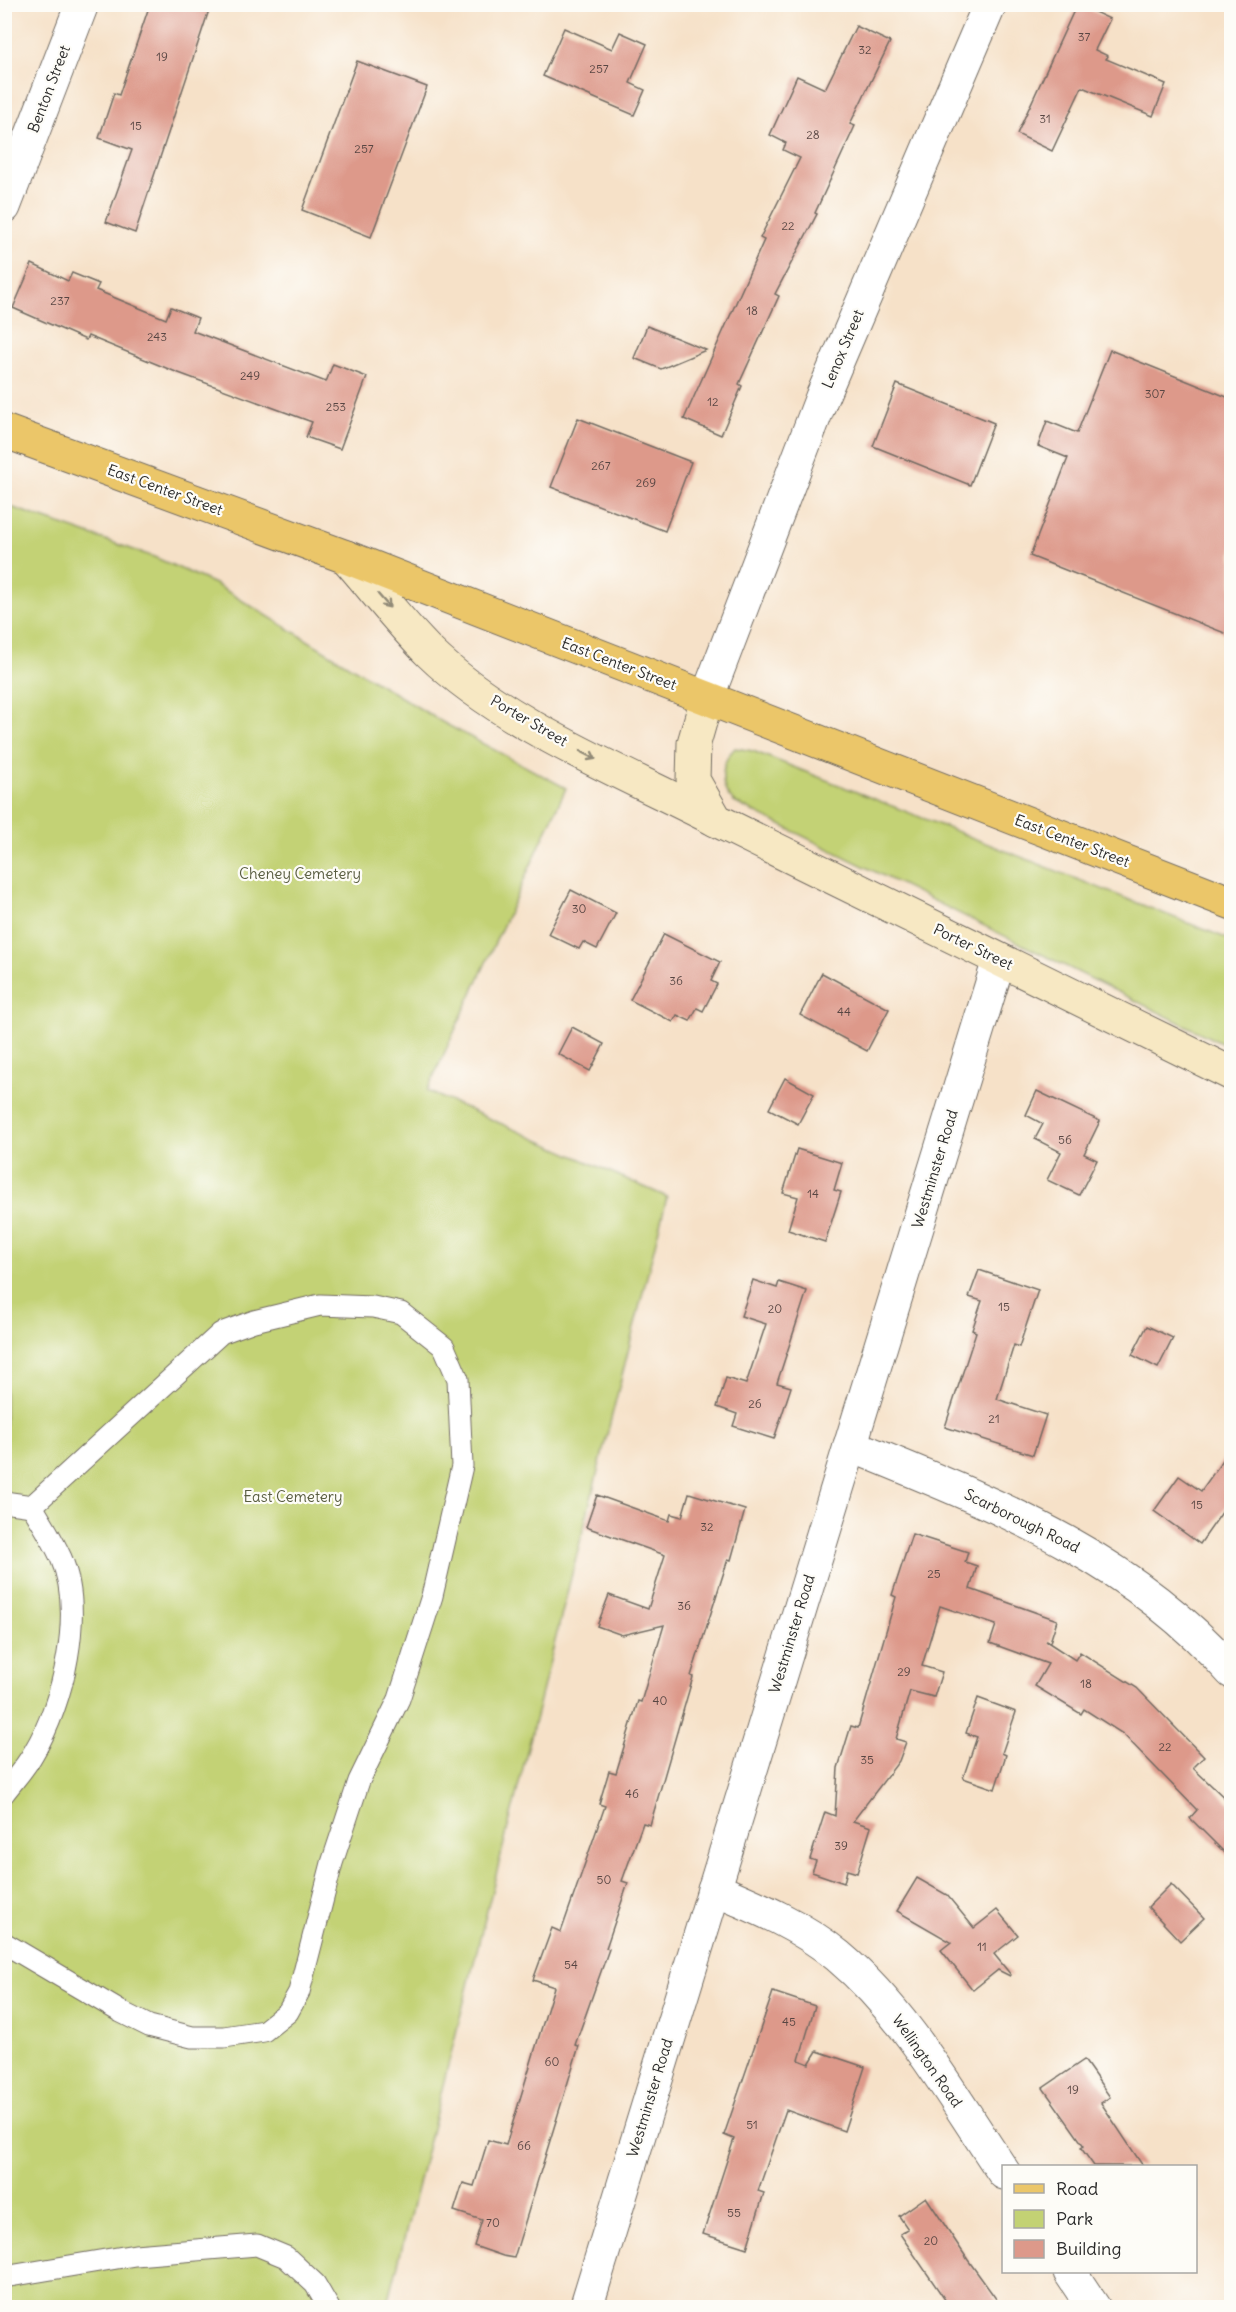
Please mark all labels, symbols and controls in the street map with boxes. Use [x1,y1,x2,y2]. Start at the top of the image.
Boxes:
house number: 37 [1078,29,1090,44]
street label: Benton Street [23,42,74,135]
house number: 32 [858,42,872,57]
house number: 19 [156,49,168,64]
house number: 257 [589,61,609,76]
house number: 31 [1039,111,1051,126]
house number: 15 [130,118,142,133]
house number: 28 [806,127,820,142]
house number: 257 [354,141,374,156]
house number: 22 [781,218,795,233]
house number: 237 [50,293,70,308]
house number: 18 [746,303,758,318]
street label: Lenox Street [817,307,868,391]
house number: 243 [147,329,167,344]
house number: 249 [240,368,260,383]
house number: 307 [1145,386,1165,401]
house number: 12 [707,394,719,409]
house number: 253 [326,399,346,414]
house number: 267 [591,458,611,473]
street label: East Center Street [105,460,225,519]
house number: 269 [636,475,656,490]
one-way arrow [378,593,391,609]
street label: East Center Street [559,633,679,694]
street label: Porter Street [487,691,571,750]
one-way arrow [579,750,597,761]
street label: East Center Street [1012,810,1132,871]
park label: Cheney Cemetery [239,864,361,883]
house number: 30 [572,901,586,916]
street label: Porter Street [930,919,1016,974]
house number: 36 [669,973,683,988]
house number: 44 [837,1004,851,1019]
street label: Westminster Road [907,1107,962,1230]
house number: 56 [1058,1132,1072,1147]
house number: 14 [807,1186,819,1201]
house number: 15 [998,1299,1010,1314]
house number: 20 [768,1301,782,1316]
house number: 26 [748,1396,762,1411]
house number: 21 [988,1411,1000,1426]
street label: Scarborough Road [961,1484,1083,1557]
park label: East Cemetery [243,1487,343,1506]
house number: 15 [1191,1497,1203,1512]
house number: 32 [700,1519,714,1534]
house number: 25 [927,1566,941,1581]
street label: Westminster Road [764,1572,819,1695]
house number: 36 [677,1598,691,1613]
house number: 29 [897,1664,911,1679]
house number: 18 [1080,1676,1092,1691]
house number: 40 [653,1693,668,1708]
house number: 22 [1158,1739,1172,1754]
house number: 35 [860,1752,874,1767]
house number: 46 [625,1786,639,1801]
house number: 39 [834,1838,848,1853]
house number: 50 [597,1872,612,1887]
house number: 11 [977,1939,987,1954]
house number: 54 [564,1957,578,1972]
street label: Wellington Road [888,2011,967,2111]
house number: 45 [782,2014,796,2029]
street label: Westminster Road [622,2036,677,2159]
house number: 60 [545,2054,560,2069]
house number: 19 [1067,2082,1079,2097]
house number: 51 [746,2117,758,2132]
house number: 66 [517,2138,531,2153]
legend [1002,2165,1197,2273]
text: Road [1056,2177,1099,2200]
house number: 55 [727,2205,741,2220]
text: Park [1056,2207,1093,2230]
house number: 70 [486,2215,500,2230]
house number: 20 [924,2233,938,2248]
text: Building [1056,2237,1121,2260]

